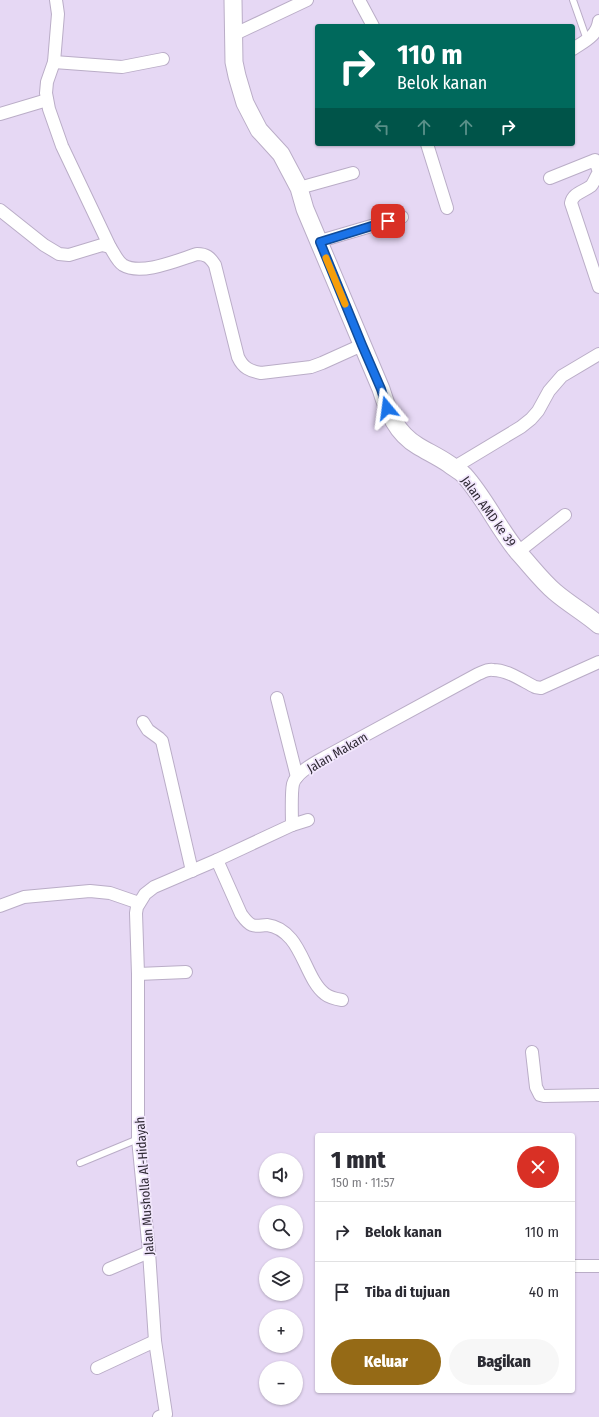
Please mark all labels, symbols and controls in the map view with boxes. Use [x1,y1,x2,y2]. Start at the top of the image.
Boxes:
text: 110 m [397,38,463,71]
icon: right [331,40,383,92]
text: Belok kanan [397,72,487,94]
icon: left [371,116,393,138]
icon: ahead [413,116,435,138]
icon: ahead [455,116,477,138]
icon: right [497,116,519,138]
pin [371,204,405,238]
icon: arrive [377,210,399,232]
position arrow [366,387,408,429]
street label: Jalan AMD ke 39 [458,473,519,550]
street label: Jalan Makam [304,729,370,776]
street label: Jalan Musholla Al-Hidayah [132,1116,157,1256]
text: 1 mnt [331,1146,386,1174]
button: close [517,1146,559,1188]
map controls [259,1153,303,1405]
button: sound [259,1153,303,1197]
text: 150 m · 11:57 [331,1175,394,1190]
button: search [259,1205,303,1249]
icon: right [331,1221,353,1243]
text: Belok kanan [365,1223,442,1241]
text: 110 m [525,1223,559,1241]
button: layers [259,1257,303,1301]
icon: arrive [331,1281,353,1303]
text: Tiba di tujuan [365,1283,450,1301]
text: 40 m [529,1283,559,1301]
button: + [259,1309,303,1353]
button: Keluar [331,1339,441,1385]
button: Bagikan [449,1339,559,1385]
button: − [259,1361,303,1405]

